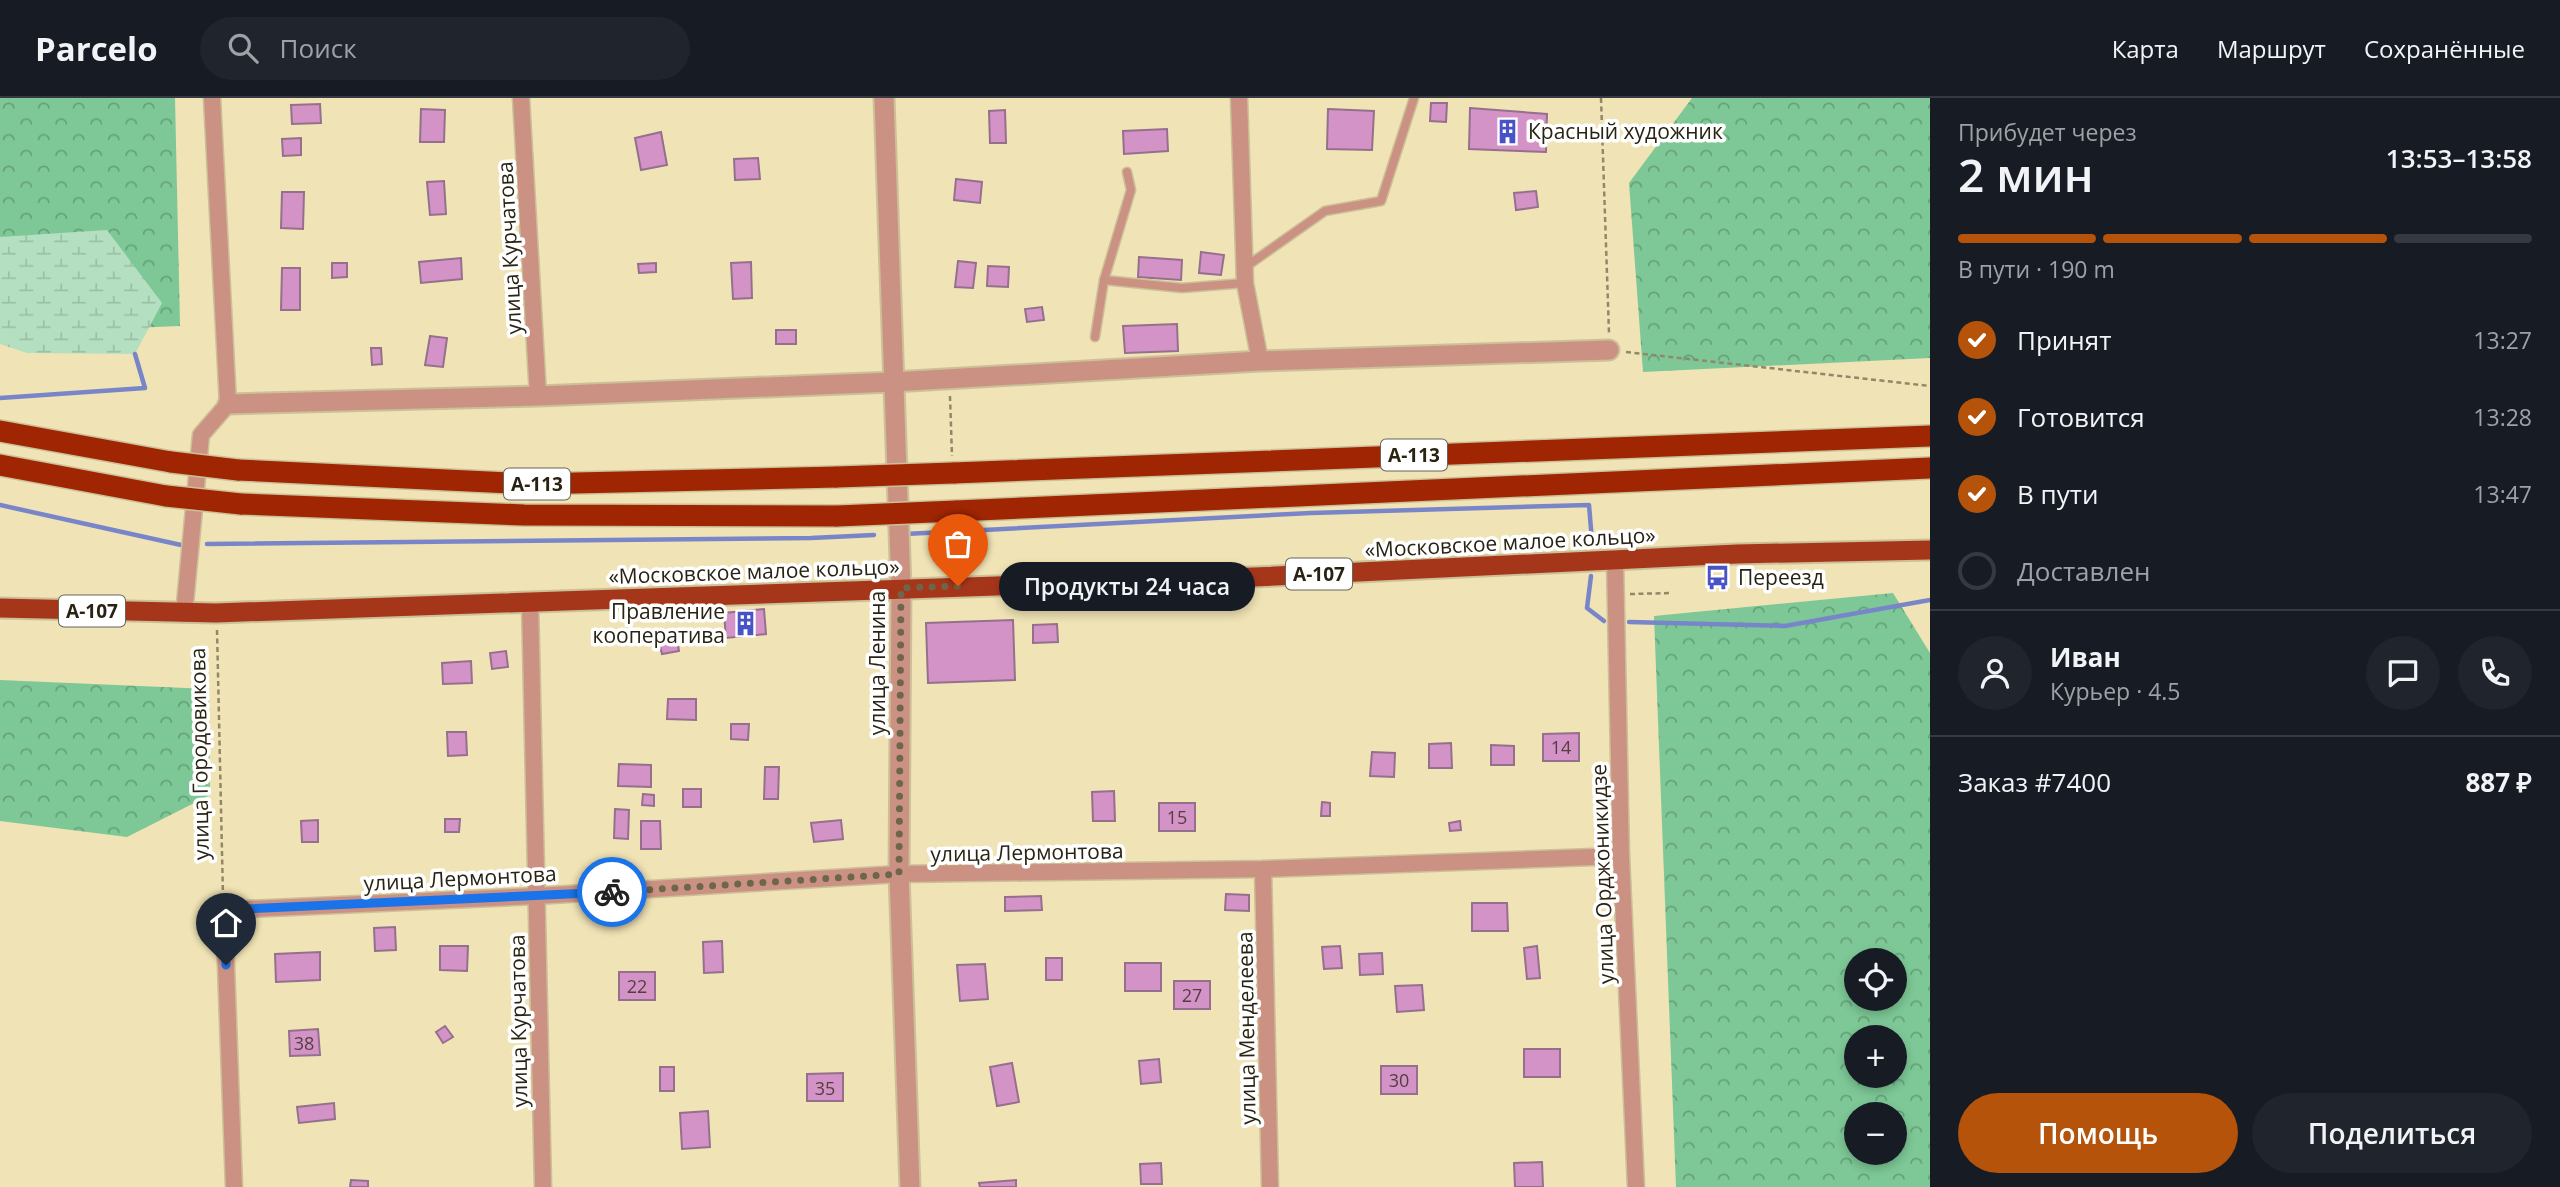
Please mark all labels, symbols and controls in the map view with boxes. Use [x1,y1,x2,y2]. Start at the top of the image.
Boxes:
search box [200,17,690,80]
text: Parcelo [35,26,158,71]
icon: search [224,29,262,67]
text: Поиск [280,30,357,66]
text: Карта [2112,32,2179,65]
text: Маршрут [2217,32,2326,65]
text: Сохранённые [2364,32,2525,65]
text: Прибудет через [1958,116,2137,148]
building icon: Красный художник [1494,117,1522,145]
place label: Красный художник [1528,117,1723,145]
text: 13:53–13:58 [2386,140,2532,176]
text: 2 мин [1958,143,2094,205]
street label: улица Курчатова [490,161,528,335]
text: В пути · 190 m [1958,253,2115,285]
icon: check [1958,321,1996,359]
text: Принят [2017,322,2111,358]
text: 13:27 [2473,324,2532,356]
icon: check [1958,398,1996,436]
text: Готовится [2017,399,2145,435]
text: 13:28 [2473,401,2532,433]
road number: А-113 [1381,440,1447,470]
road number: А-113 [504,468,570,500]
icon: check [1958,475,1996,513]
text: В пути [2017,476,2098,512]
text: 13:47 [2473,478,2532,510]
pin [928,514,988,586]
street label: «Московское малое кольцо» [1364,520,1656,564]
icon: bag [939,525,977,563]
street label: «Московское малое кольцо» [608,552,900,590]
text: Доставлен [2017,553,2150,589]
road number: А-107 [1286,559,1352,589]
callout: Продукты 24 часа [1000,561,1256,610]
bus stop icon: Переезд [1704,563,1732,591]
place label: Переезд [1738,563,1824,591]
text: Продукты 24 часа [1024,570,1230,602]
street label: улица Ленина [863,591,891,735]
road number: А-107 [59,596,125,626]
place label: Правление кооператива [593,597,725,649]
building icon: Правление кооператива [731,609,759,637]
button: person [1958,636,2032,710]
button: chat [2366,636,2440,710]
button: phone [2458,636,2532,710]
text: Иван [2050,639,2121,675]
street label: улица Городовикова [183,648,215,860]
text: Курьер · 4.5 [2050,675,2181,707]
house number: 14 [1551,735,1571,759]
street label: улица Орджоникидзе [1584,763,1620,985]
text: Заказ #7400 [1958,764,2111,800]
text: 887 ₽ [2466,764,2532,800]
house number: 15 [1167,805,1187,829]
street label: улица Лермонтова [930,836,1124,868]
courier [577,857,647,927]
street label: улица Лермонтова [363,859,557,897]
icon: bike [593,873,631,911]
pin [196,893,256,965]
icon: home [207,904,245,942]
street label: улица Менделеева [1230,931,1262,1125]
street label: улица Курчатова [502,934,534,1108]
map controls [1844,948,1907,1165]
button: locate [1844,948,1907,1011]
house number: 22 [627,974,647,998]
house number: 27 [1182,983,1202,1007]
button: + [1844,1025,1907,1088]
house number: 38 [294,1031,314,1055]
house number: 30 [1389,1068,1409,1092]
house number: 35 [815,1076,835,1100]
button: Помощь [1958,1093,2238,1173]
button: Поделиться [2252,1093,2532,1173]
button: − [1844,1102,1907,1165]

